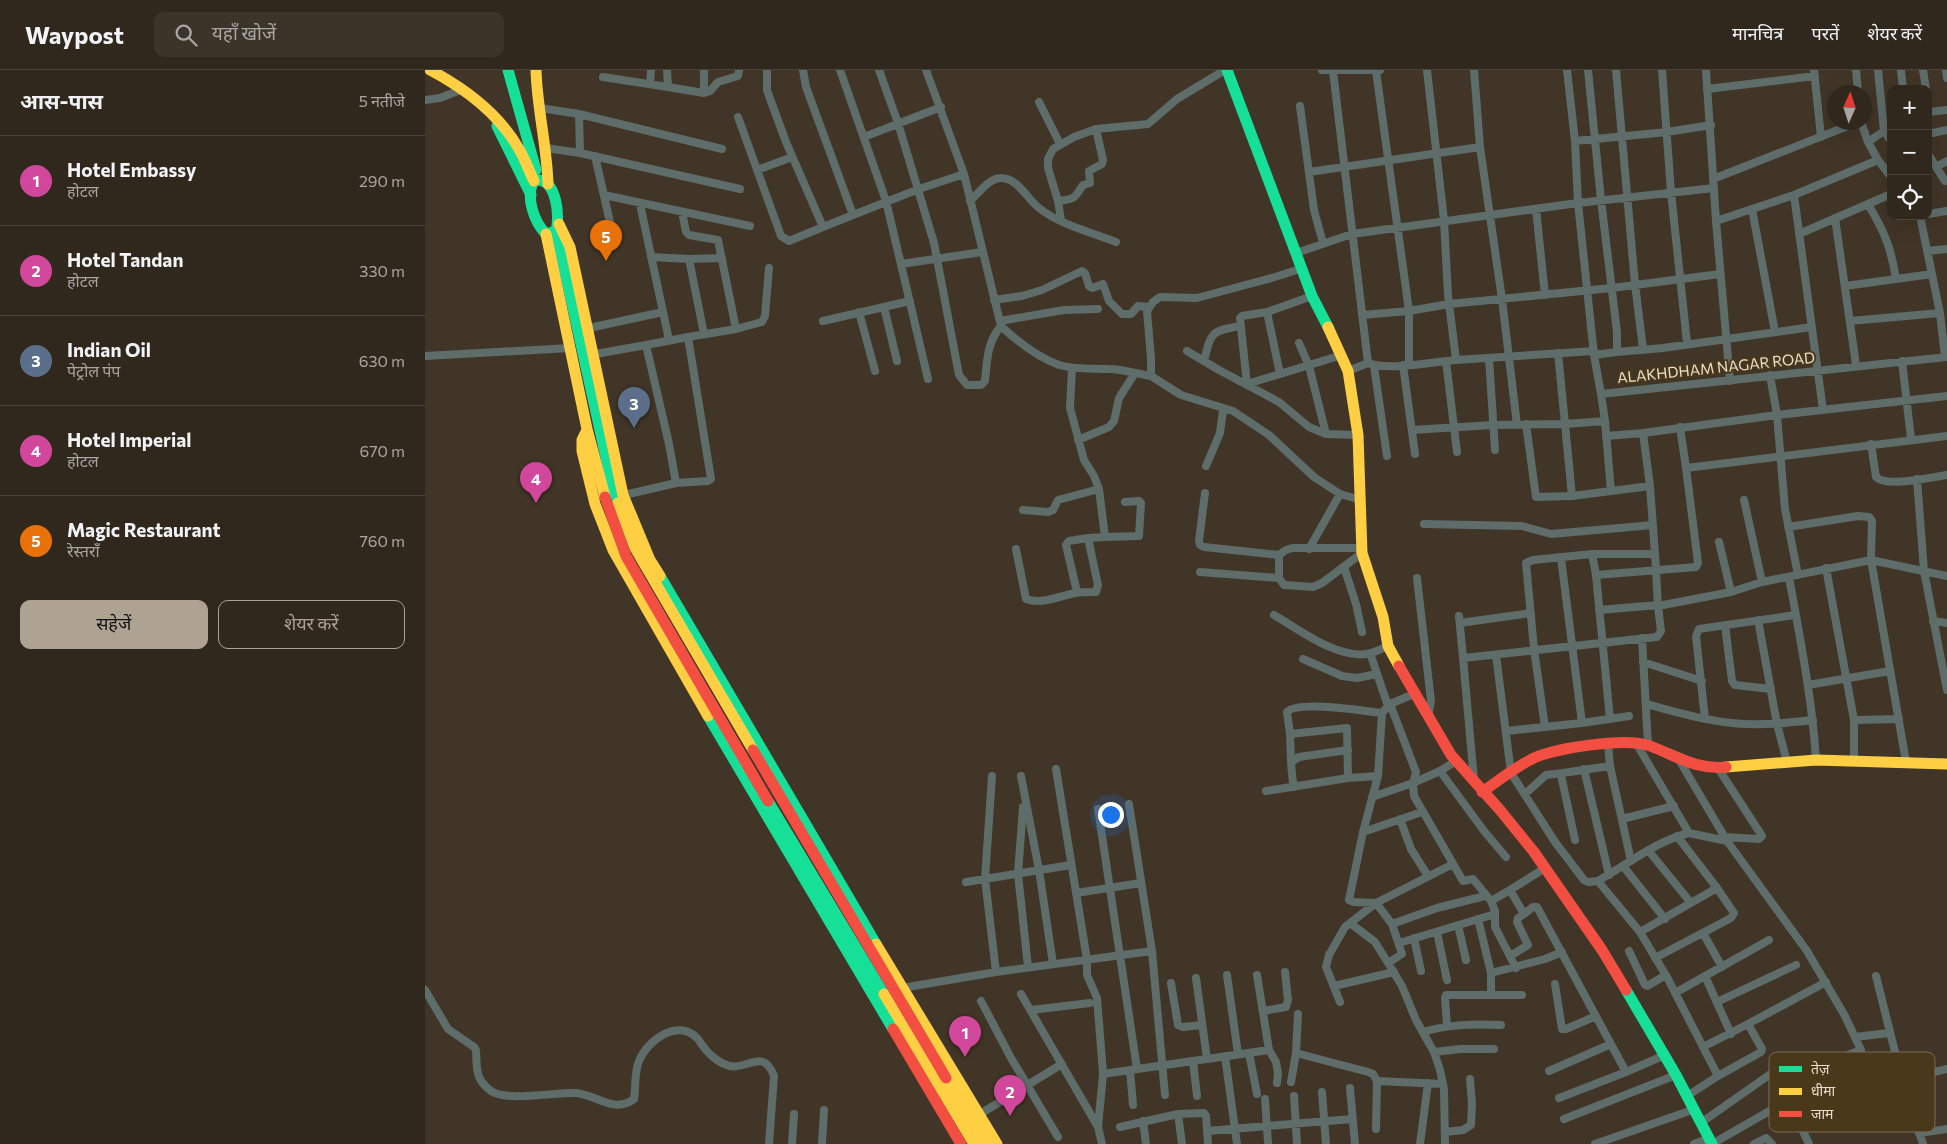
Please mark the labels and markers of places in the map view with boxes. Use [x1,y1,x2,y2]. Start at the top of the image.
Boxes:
pin: 5 [590,220,622,261]
pin: 3 [618,387,650,428]
pin: 4 [520,462,552,503]
pin: 1 [949,1016,981,1057]
pin: 2 [994,1075,1026,1116]

